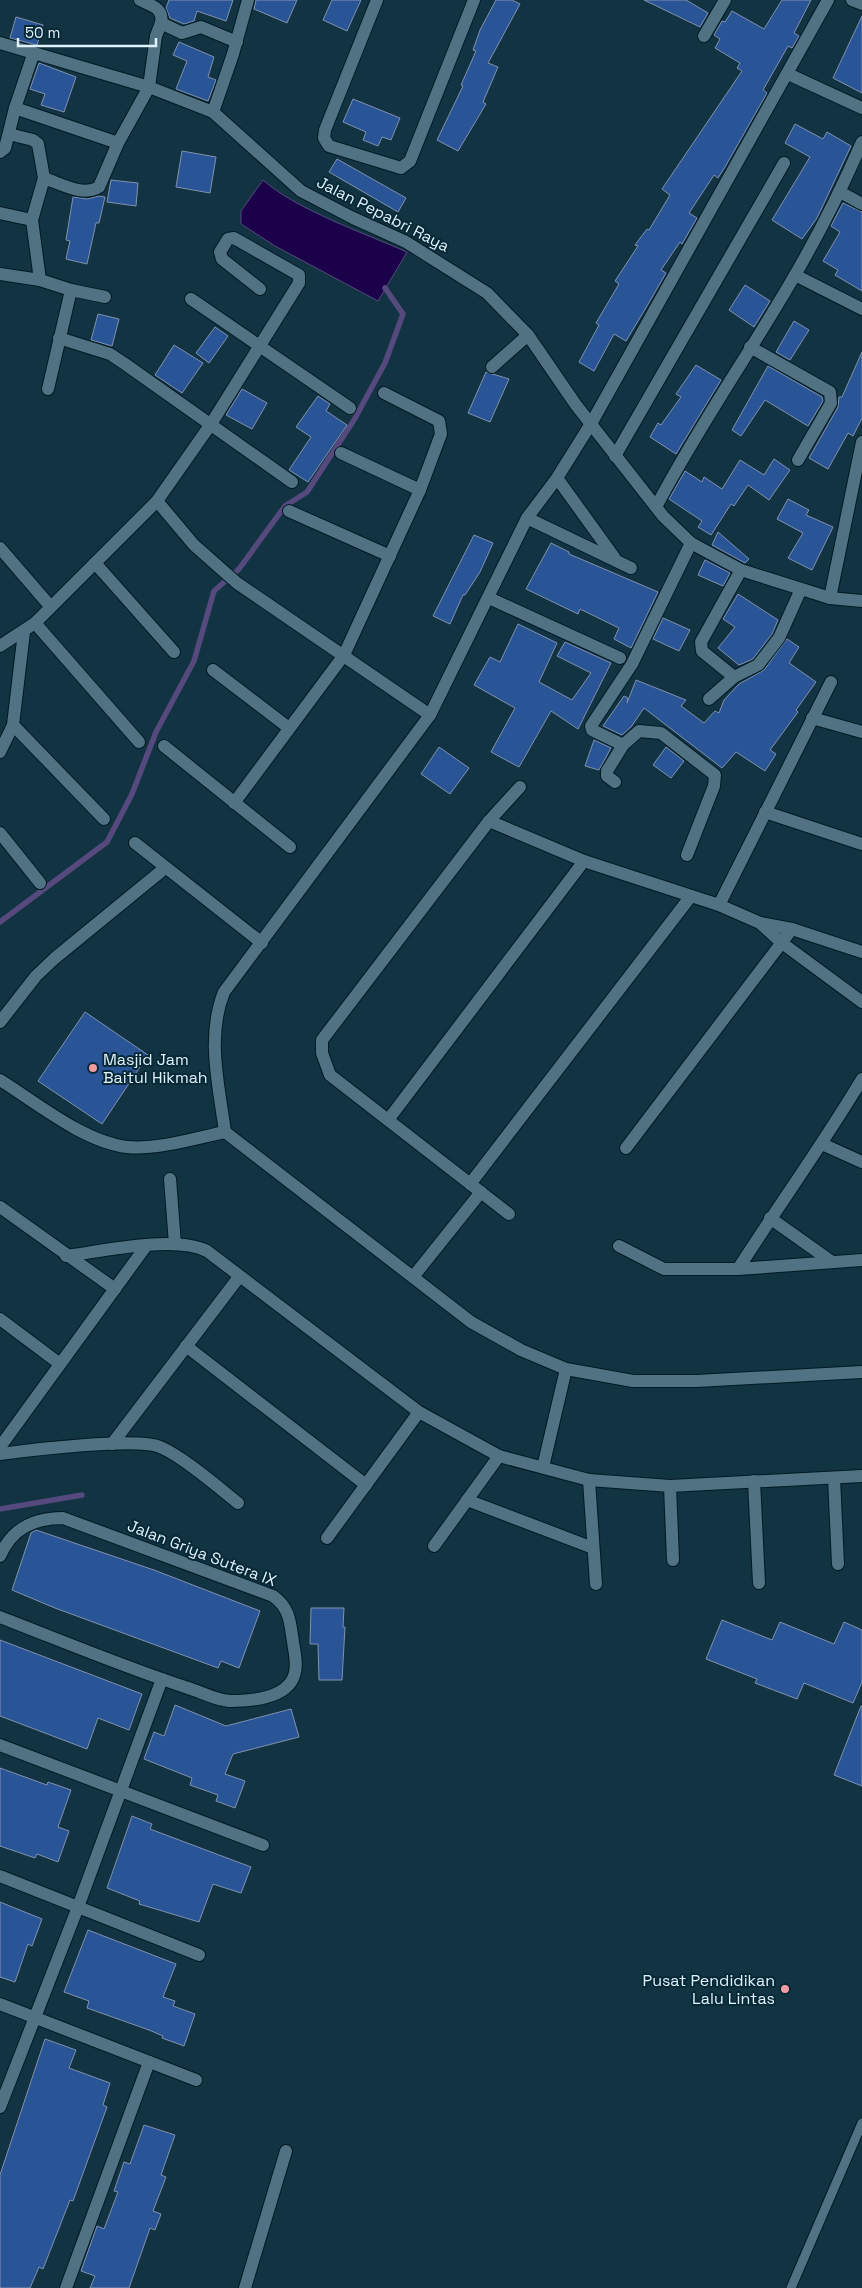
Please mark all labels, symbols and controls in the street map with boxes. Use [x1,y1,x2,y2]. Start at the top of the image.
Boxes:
scale bar [18,15,155,47]
text: 50 m [25,23,60,42]
street label: Jalan Pepabri Raya [313,171,453,257]
place label: Masjid Jam Baitul Hikmah [103,1049,208,1088]
marker: Masjid Jam Baitul Hikmah [87,1062,99,1074]
street label: Jalan Griya Sutera IX [124,1515,280,1591]
place label: Pusat Pendidikan Lalu Lintas [643,1970,775,2009]
marker: Pusat Pendidikan Lalu Lintas [779,1983,791,1995]

